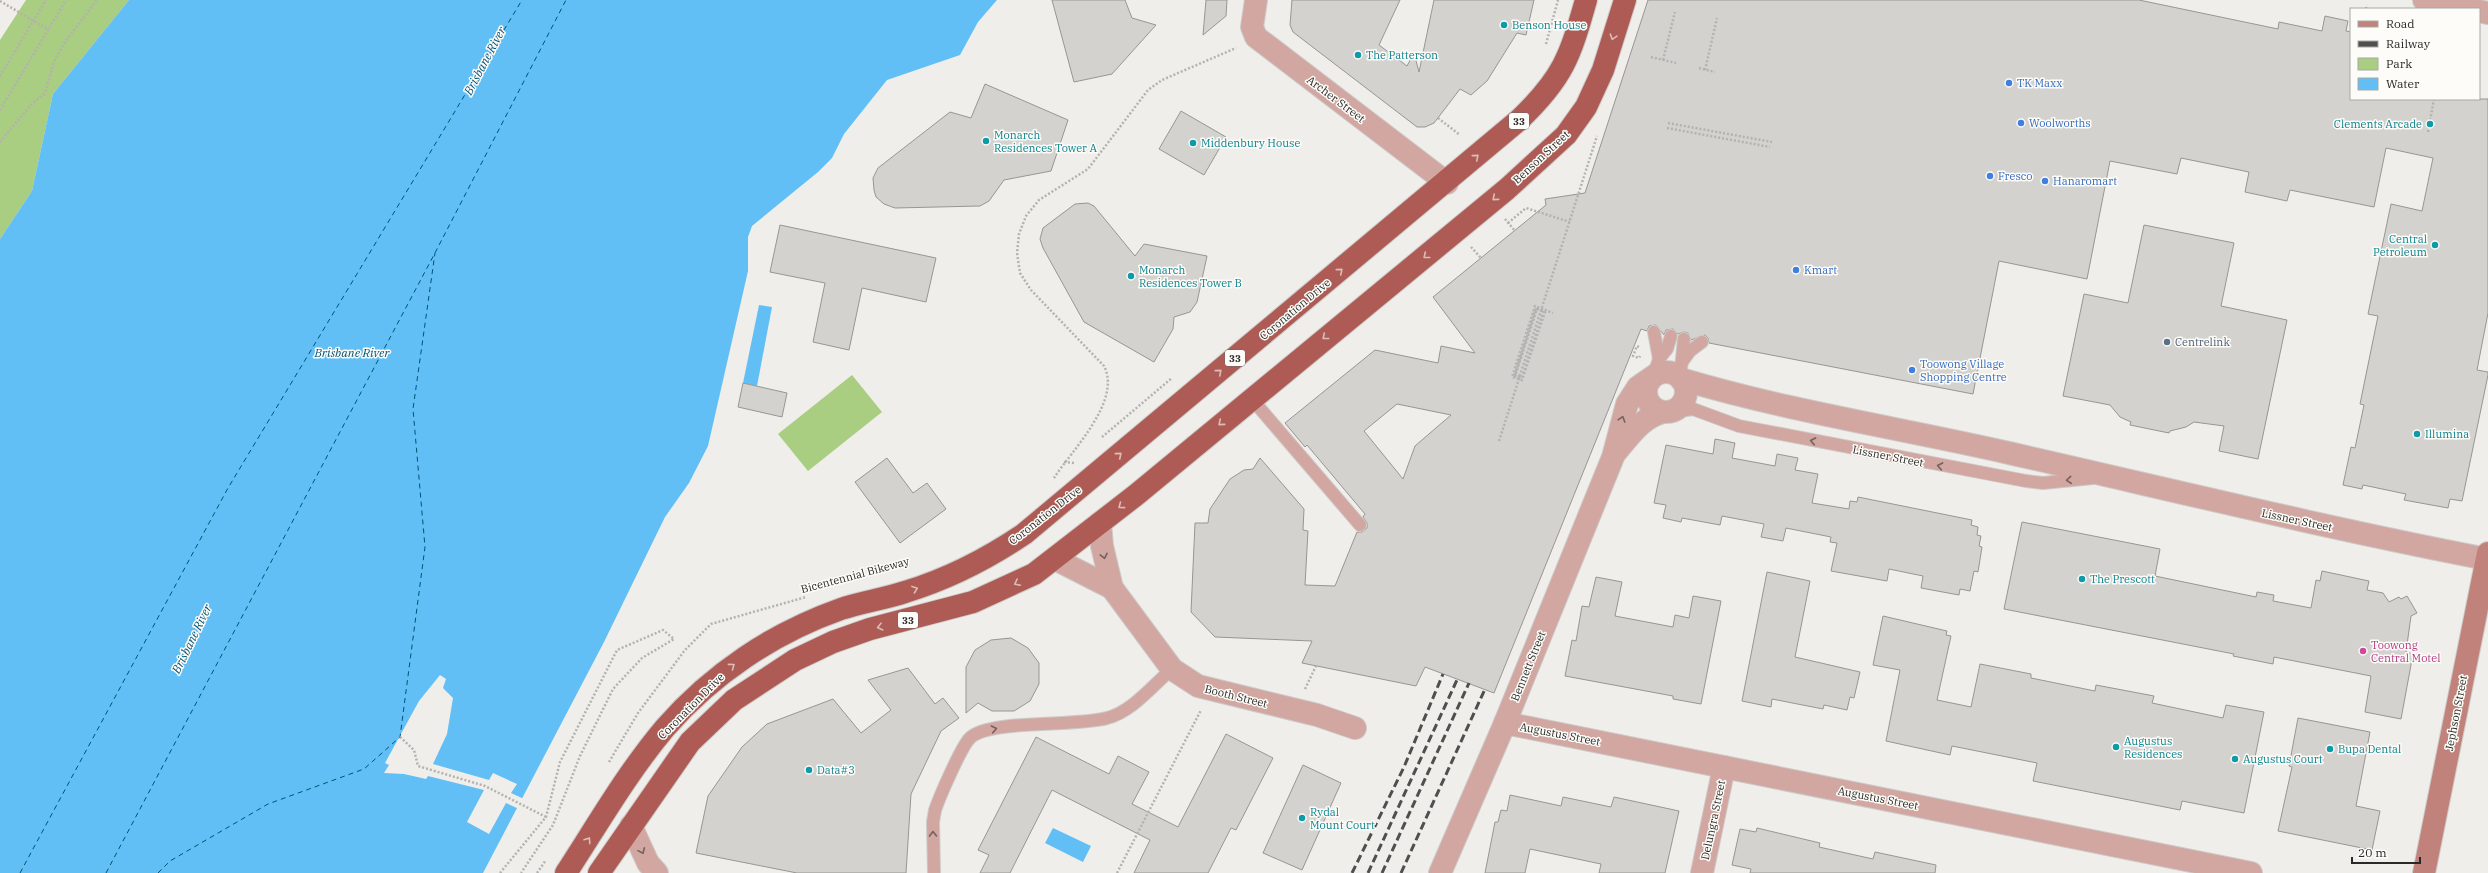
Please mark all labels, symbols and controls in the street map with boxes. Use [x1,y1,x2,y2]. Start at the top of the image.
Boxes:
legend [2350,8,2480,100]
text: Road [2386,16,2415,31]
place label: Benson House [1512,18,1586,32]
marker: Benson House [1499,20,1509,30]
water label: Brisbane River [460,23,509,98]
one-way arrow [1609,34,1618,41]
text: Railway [2386,36,2431,51]
place label: The Patterson [1366,48,1438,62]
marker: The Patterson [1353,50,1363,60]
text: Park [2386,56,2412,71]
street label: Archer Street [1304,73,1368,125]
place label: TK Maxx [2017,76,2062,90]
text: Water [2386,76,2420,91]
marker: TK Maxx [2004,78,2014,88]
road number: 33 [1509,113,1529,129]
place label: Woolworths [2029,116,2091,130]
place label: Clements Arcade [2334,117,2422,131]
marker: Woolworths [2016,118,2026,128]
marker: Clements Arcade [2425,119,2435,129]
street label: Benson Street [1510,127,1572,187]
place label: Monarch Residences Tower A [994,128,1098,155]
marker: Monarch Residences Tower A [981,136,991,146]
place label: Middenbury House [1201,136,1300,150]
marker: Middenbury House [1188,138,1198,148]
one-way arrow [1472,155,1479,162]
place label: Fresco [1998,169,2033,183]
marker: Fresco [1985,171,1995,181]
place label: Hanaromart [2053,174,2117,188]
marker: Hanaromart [2040,176,2050,186]
one-way arrow [1493,194,1500,201]
place label: Central Petroleum [2373,232,2428,259]
marker: Central Petroleum [2430,240,2440,250]
one-way arrow [1423,251,1430,258]
place label: Monarch Residences Tower B [1139,263,1242,290]
place label: Kmart [1804,263,1837,277]
marker: Kmart [1791,265,1801,275]
one-way arrow [1336,269,1343,276]
marker: Monarch Residences Tower B [1126,271,1136,281]
street label: Coronation Drive [1257,275,1333,343]
one-way arrow [1322,333,1330,340]
place label: Centrelink [2175,335,2230,349]
marker: Centrelink [2162,337,2172,347]
water label: Brisbane River [313,345,390,360]
road number: 33 [1225,350,1245,366]
place label: Toowong Village Shopping Centre [1920,357,2007,384]
marker: Toowong Village Shopping Centre [1907,365,1917,375]
one-way arrow [1214,370,1221,377]
one-way arrow [1617,415,1626,422]
one-way arrow [1218,418,1225,425]
place label: Illumina [2425,427,2469,441]
marker: Illumina [2412,429,2422,439]
one-way arrow [1810,437,1816,445]
street label: Lissner Street [1851,442,1925,470]
one-way arrow [1114,453,1121,460]
one-way arrow [1937,462,1944,471]
one-way arrow [2066,476,2072,485]
street label: Coronation Drive [1006,482,1084,548]
one-way arrow [1118,501,1125,508]
street label: Lissner Street [2260,506,2334,534]
one-way arrow [1099,553,1107,559]
street label: Bicentennial Bikeway [799,554,911,596]
place label: The Prescott [2090,572,2155,586]
marker: The Prescott [2077,574,2087,584]
one-way arrow [1013,578,1021,586]
one-way arrow [911,585,918,594]
water label: Brisbane River [168,601,215,677]
road number: 33 [898,612,918,628]
one-way arrow [877,622,884,631]
street label: Bennett Street [1508,629,1548,703]
place label: Toowong Central Motel [2371,638,2440,665]
marker: Toowong Central Motel [2358,646,2368,656]
one-way arrow [728,663,735,671]
street label: Coronation Drive [655,670,727,742]
street label: Jephson Street [2442,674,2470,752]
street label: Booth Street [1203,681,1269,711]
street label: Augustus Street [1519,719,1602,749]
one-way arrow [991,725,997,733]
place label: Augustus Residences [2124,734,2182,761]
marker: Augustus Residences [2111,742,2121,752]
place label: Bupa Dental [2338,742,2401,756]
marker: Bupa Dental [2325,744,2335,754]
place label: Augustus Court [2243,752,2323,766]
marker: Augustus Court [2230,754,2240,764]
place label: Data#3 [817,763,855,777]
marker: Data#3 [804,765,814,775]
street label: Delungra Street [1698,779,1728,861]
street label: Augustus Street [1837,783,1920,813]
place label: Rydal Mount Court [1310,805,1375,832]
marker: Rydal Mount Court [1297,813,1307,823]
one-way arrow [929,831,938,837]
one-way arrow [583,838,590,845]
scale bar [2352,839,2420,865]
text: 20 m [2358,845,2387,860]
one-way arrow [637,846,645,854]

